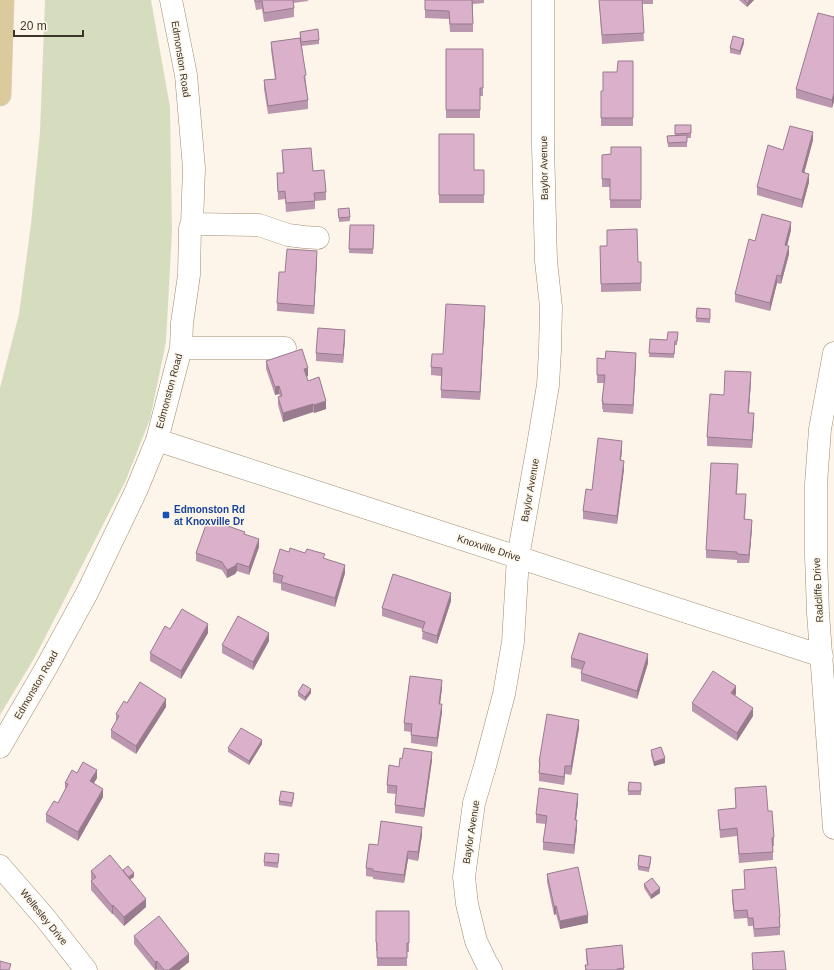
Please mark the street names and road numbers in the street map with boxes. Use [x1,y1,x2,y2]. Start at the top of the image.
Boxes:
street label: Edmonston Road [170,20,192,98]
street label: Baylor Avenue [538,135,550,200]
street label: Edmonston Road [154,352,184,430]
street label: Baylor Avenue [519,457,541,523]
street label: Knoxville Drive [456,533,523,564]
street label: Radcliffe Drive [811,557,825,623]
street label: Edmonston Road [12,649,60,721]
street label: Baylor Avenue [461,799,482,865]
street label: Wellesley Drive [18,887,70,947]

